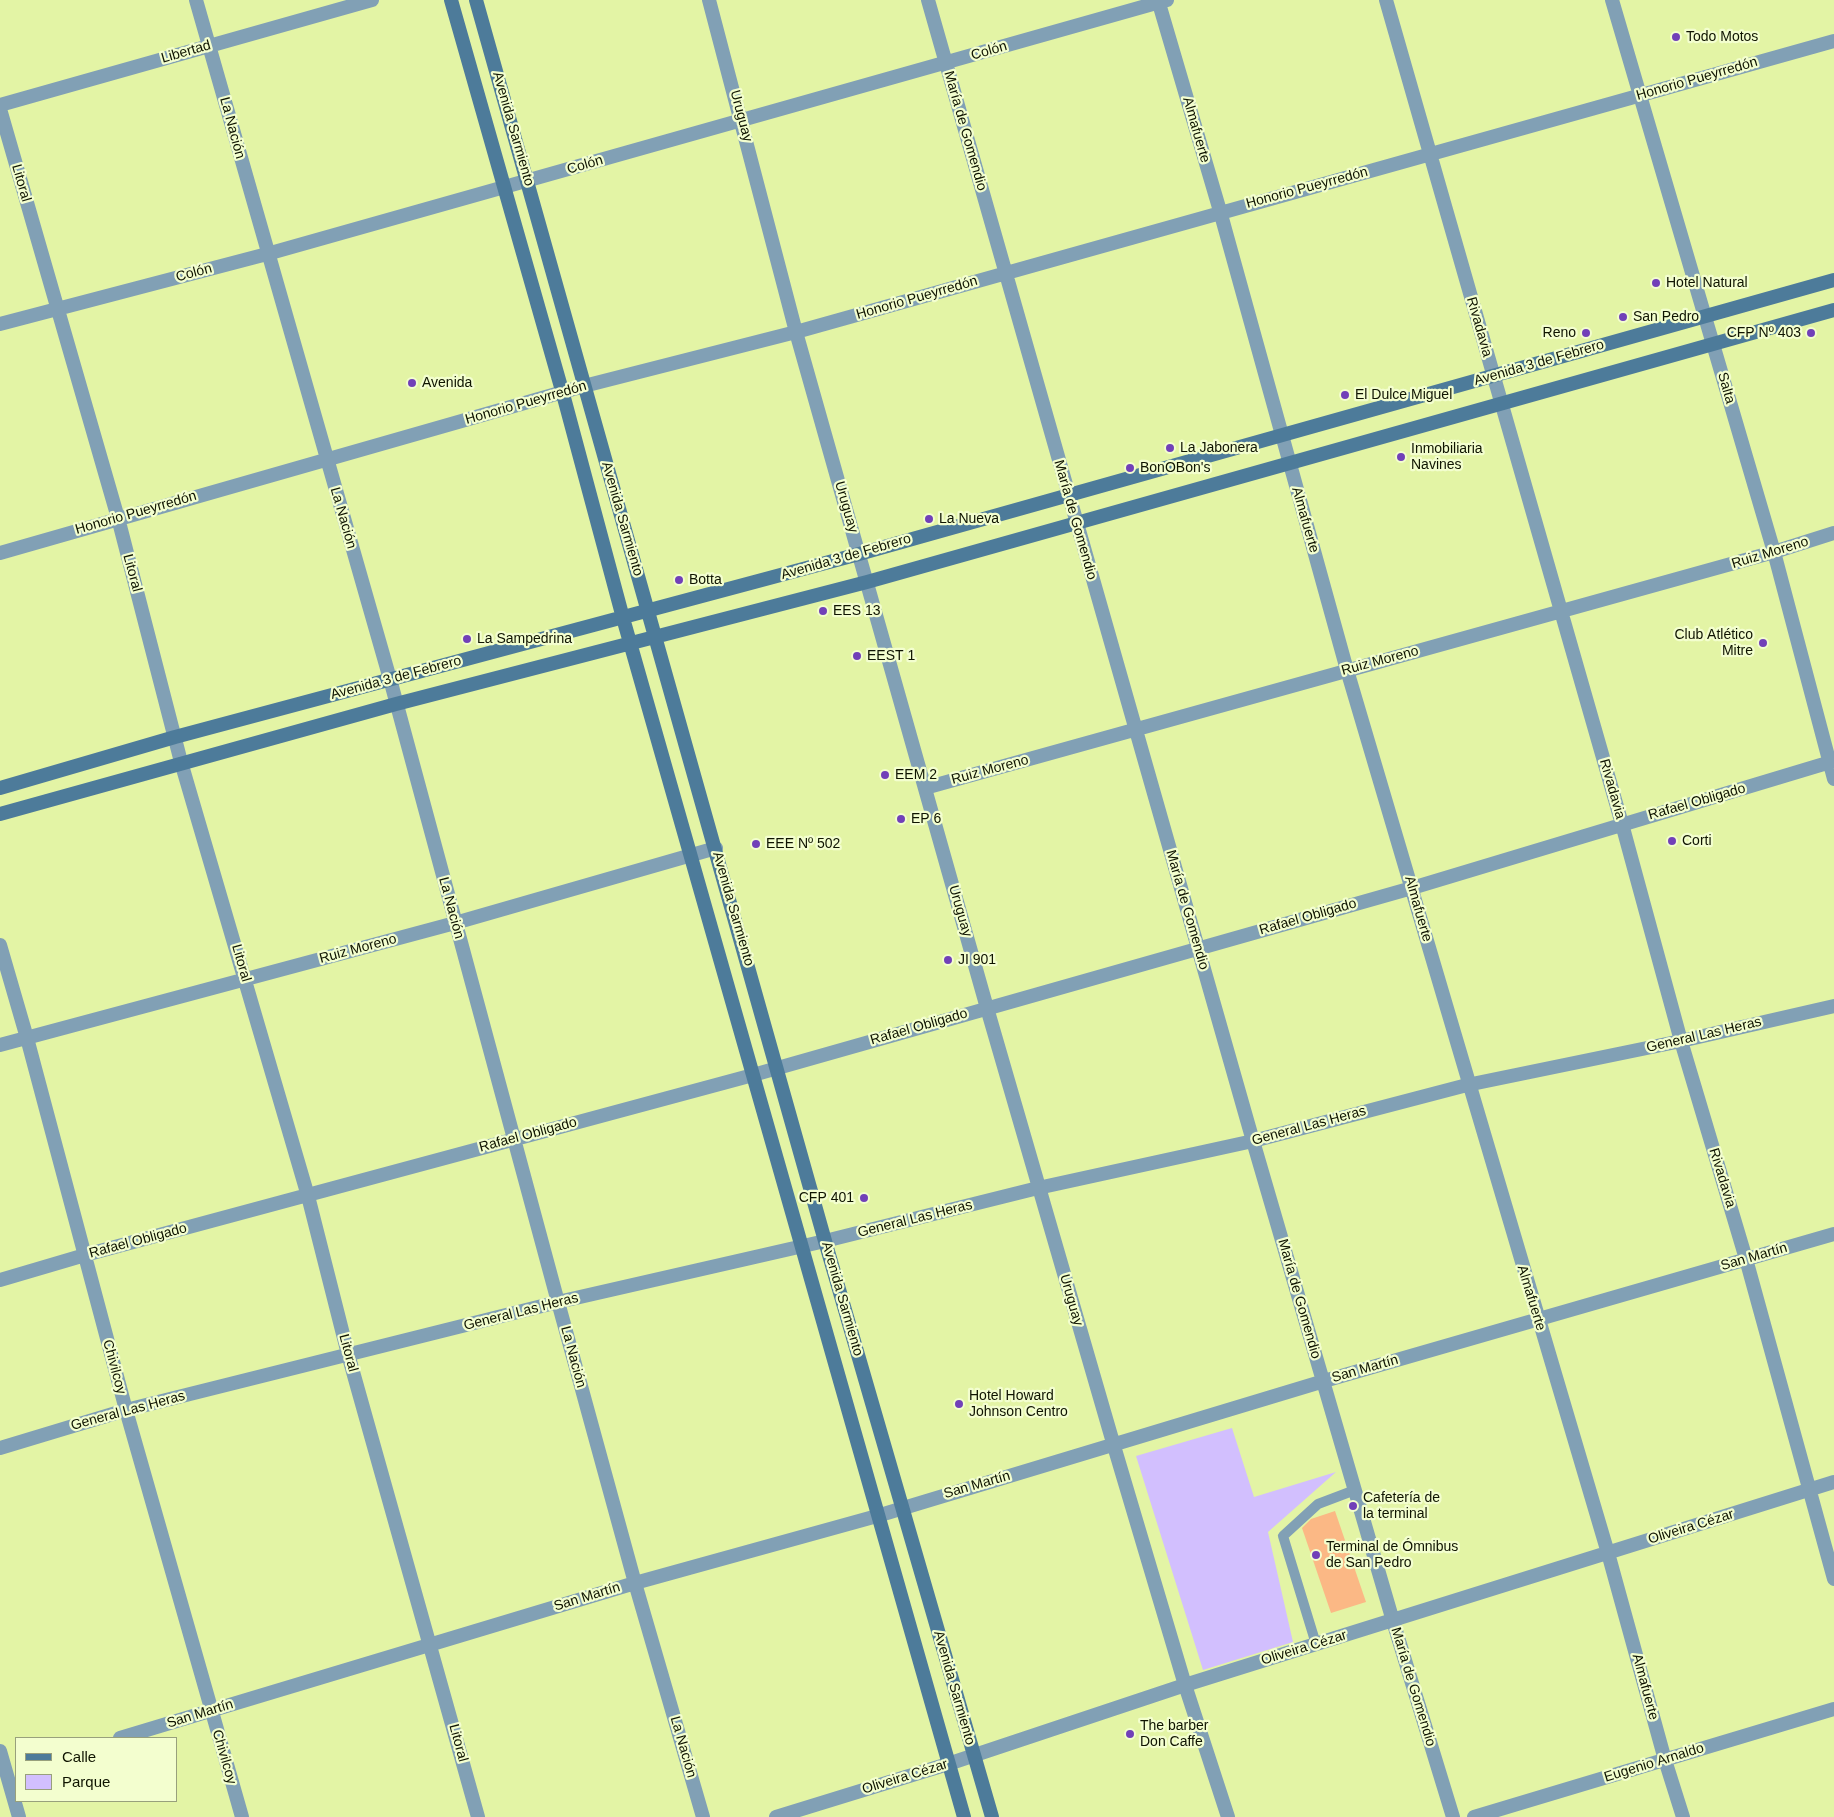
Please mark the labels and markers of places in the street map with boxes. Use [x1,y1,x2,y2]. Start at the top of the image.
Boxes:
place label: Todo Motos [1686,29,1758,45]
marker: Todo Motos [1670,31,1682,43]
place label: Hotel Natural [1666,275,1748,291]
marker: Hotel Natural [1650,277,1662,289]
place label: San Pedro [1633,309,1699,325]
marker: San Pedro [1617,311,1629,323]
place label: Reno [1543,325,1576,341]
place label: CFP Nº 403 [1727,325,1801,341]
marker: Reno [1580,327,1592,339]
marker: CFP Nº 403 [1805,327,1817,339]
place label: Avenida [422,375,472,391]
marker: Avenida [406,377,418,389]
place label: El Dulce Miguel [1355,387,1452,403]
marker: El Dulce Miguel [1339,389,1351,401]
place label: La Jabonera [1180,440,1258,456]
place label: Inmobiliaria Navines [1411,441,1483,474]
marker: La Jabonera [1164,442,1176,454]
marker: Inmobiliaria Navines [1395,451,1407,463]
place label: BonOBon's [1140,460,1210,476]
marker: BonOBon's [1124,462,1136,474]
place label: La Nueva [939,511,999,527]
marker: La Nueva [923,513,935,525]
place label: Botta [689,572,722,588]
marker: Botta [673,574,685,586]
place label: EES 13 [833,603,880,619]
marker: EES 13 [817,605,829,617]
place label: Club Atlético Mitre [1674,627,1753,660]
place label: La Sampedrina [477,631,572,647]
marker: La Sampedrina [461,633,473,645]
marker: Club Atlético Mitre [1757,637,1769,649]
place label: EEST 1 [867,648,915,664]
marker: EEST 1 [851,650,863,662]
place label: EEM 2 [895,767,937,783]
marker: EEM 2 [879,769,891,781]
place label: EP 6 [911,811,941,827]
marker: EP 6 [895,813,907,825]
place label: Corti [1682,833,1712,849]
marker: Corti [1666,835,1678,847]
place label: EEE Nº 502 [766,836,840,852]
marker: EEE Nº 502 [750,838,762,850]
place label: JI 901 [958,952,996,968]
marker: JI 901 [942,954,954,966]
place label: CFP 401 [799,1190,854,1206]
marker: CFP 401 [858,1192,870,1204]
place label: Hotel Howard Johnson Centro [969,1388,1068,1420]
marker: Hotel Howard Johnson Centro [953,1398,965,1410]
place label: Cafetería de la terminal [1363,1490,1440,1522]
marker: Cafetería de la terminal [1347,1500,1359,1512]
place label: Terminal de Ómnibus de San Pedro [1326,1539,1458,1571]
marker: Terminal de Ómnibus de San Pedro [1310,1549,1322,1561]
place label: The barber Don Caffe [1140,1718,1208,1750]
marker: The barber Don Caffe [1124,1728,1136,1740]

